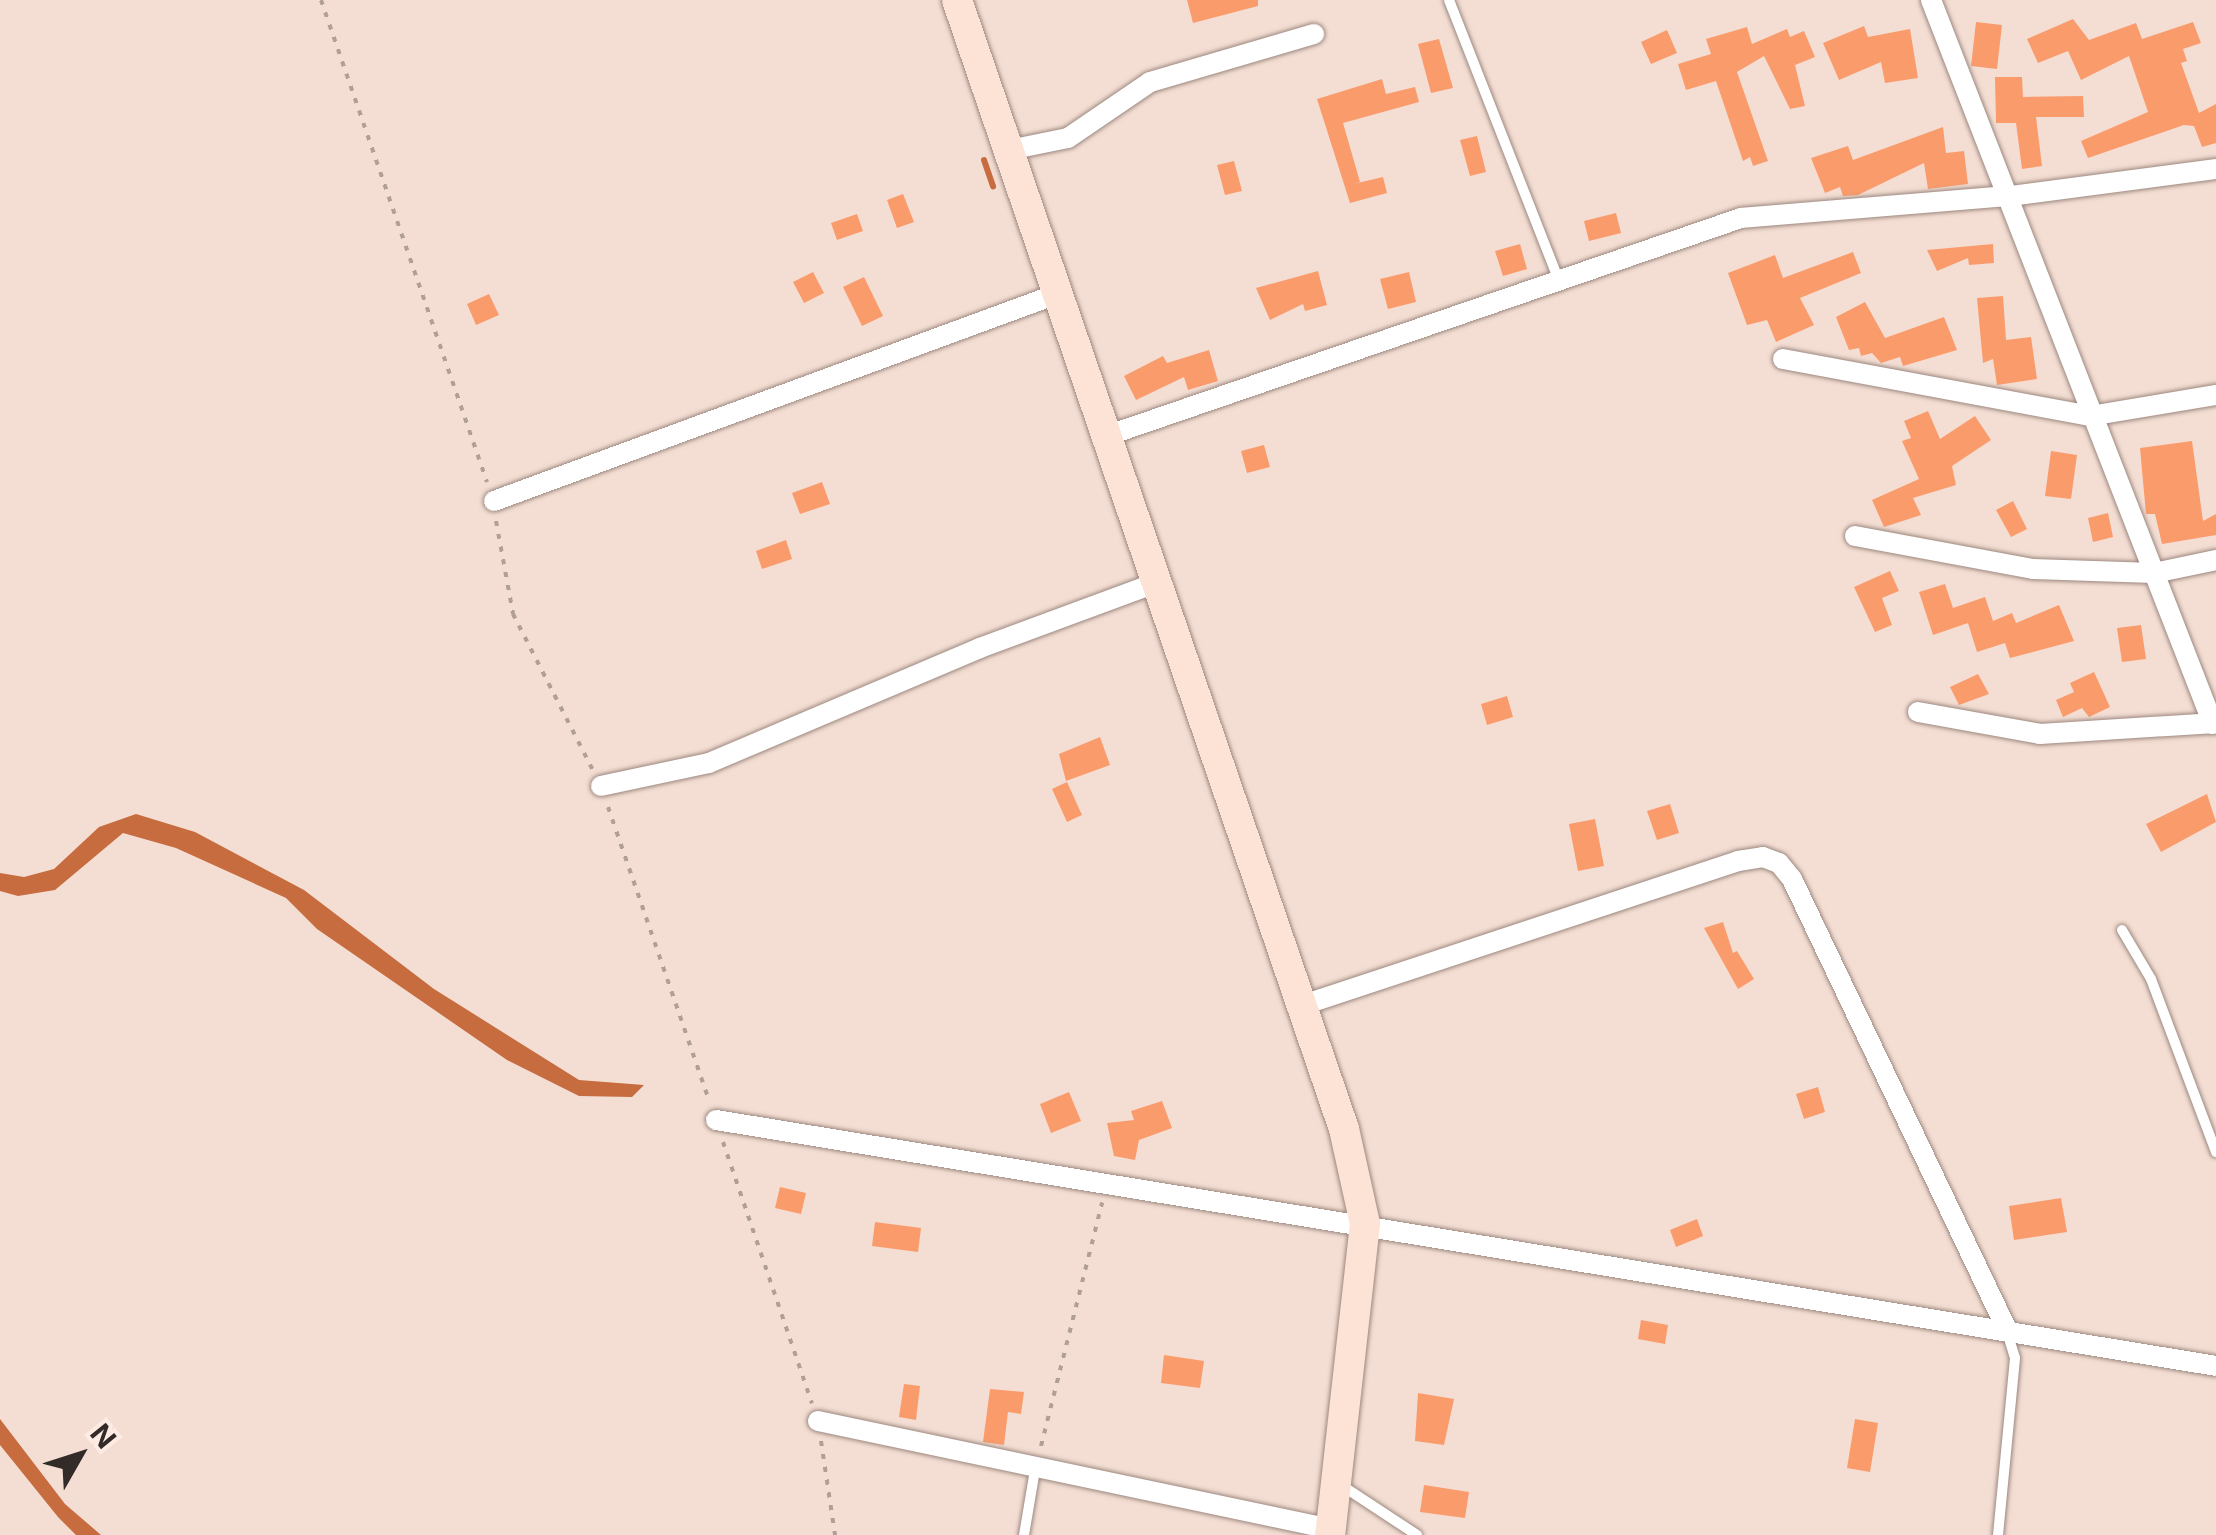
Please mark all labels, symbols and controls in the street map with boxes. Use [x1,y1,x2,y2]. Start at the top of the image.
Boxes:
north arrow [30,1405,130,1505]
text: N [83,1417,123,1455]

